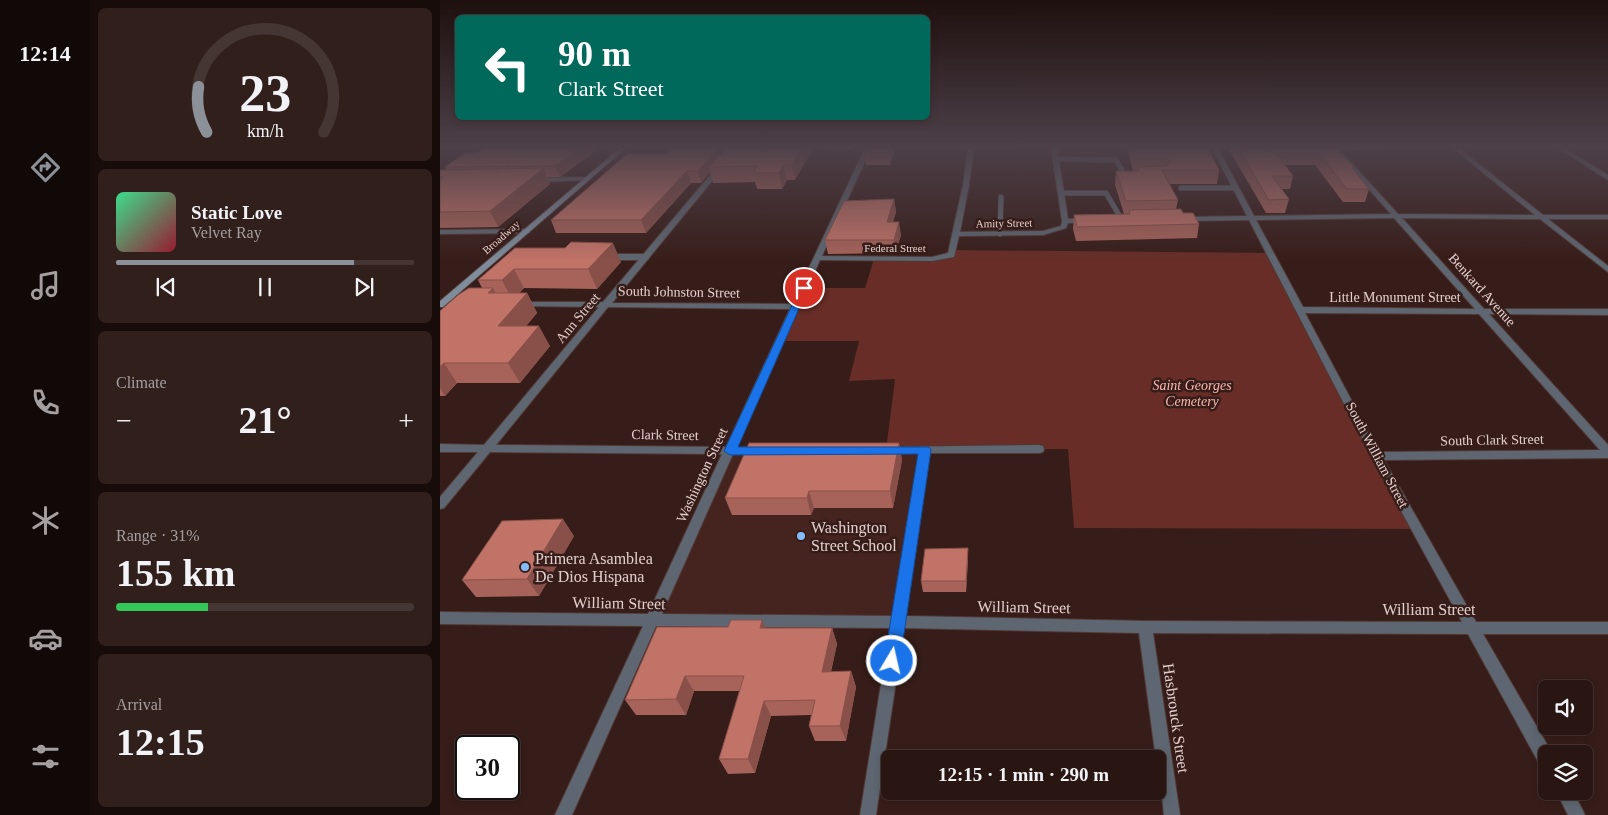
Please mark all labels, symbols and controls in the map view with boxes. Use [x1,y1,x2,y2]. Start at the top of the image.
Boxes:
icon: left [475,35,540,100]
text: 90 m [558,35,631,74]
text: 12:14 [19,41,71,66]
text: 23 [239,65,291,122]
text: Clark Street [558,76,664,101]
text: km/h [247,121,283,141]
icon: directions [28,150,63,185]
text: Static Love [191,202,282,223]
street label: Broadway [480,217,522,256]
street label: Amity Street [976,217,1032,229]
text: Velvet Ray [191,224,262,241]
street label: Federal Street [864,242,926,254]
street label: Benkard Avenue [1445,251,1519,329]
pin [783,267,825,309]
icon: music [28,268,63,303]
icon: previous [152,273,180,301]
icon: pause [251,273,279,301]
icon: next [350,273,378,301]
icon: arrive [790,274,818,302]
street label: South Johnston Street [618,283,740,301]
street label: Ann Street [553,290,603,346]
street label: Little Monument Street [1329,290,1461,305]
text: Climate [116,374,167,391]
park label: Saint Georges Cemetery [1152,378,1232,409]
icon: phone [28,385,63,420]
text: 21° [238,399,292,441]
street label: South William Street [1343,400,1411,510]
text: − [116,405,132,436]
text: + [398,405,414,436]
street label: Washington Street [674,425,731,525]
street label: Clark Street [631,427,699,443]
street label: South Clark Street [1440,432,1544,448]
icon: climate [28,503,63,538]
place label: Washington Street School [811,519,897,554]
text: Range · 31% [116,527,200,544]
marker: Washington Street School [795,530,807,542]
place label: Primera Asamblea De Dios Hispana [535,550,653,586]
text: 155 km [116,552,235,594]
marker: Primera Asamblea De Dios Hispana [519,561,531,573]
street label: William Street [572,594,666,612]
street label: William Street [977,598,1071,616]
street label: William Street [1382,601,1476,618]
icon: car [28,621,63,656]
position arrow [865,634,917,686]
street label: Hasbrouck Street [1160,662,1192,775]
map controls [1538,680,1593,800]
button: sound [1538,680,1593,735]
text: Arrival [116,696,162,713]
text: 12:15 [116,721,205,763]
speed limit sign: 30 [455,735,520,800]
icon: filters [28,739,63,774]
button: layers [1538,745,1593,800]
text: 12:15 · 1 min · 290 m [938,764,1109,785]

